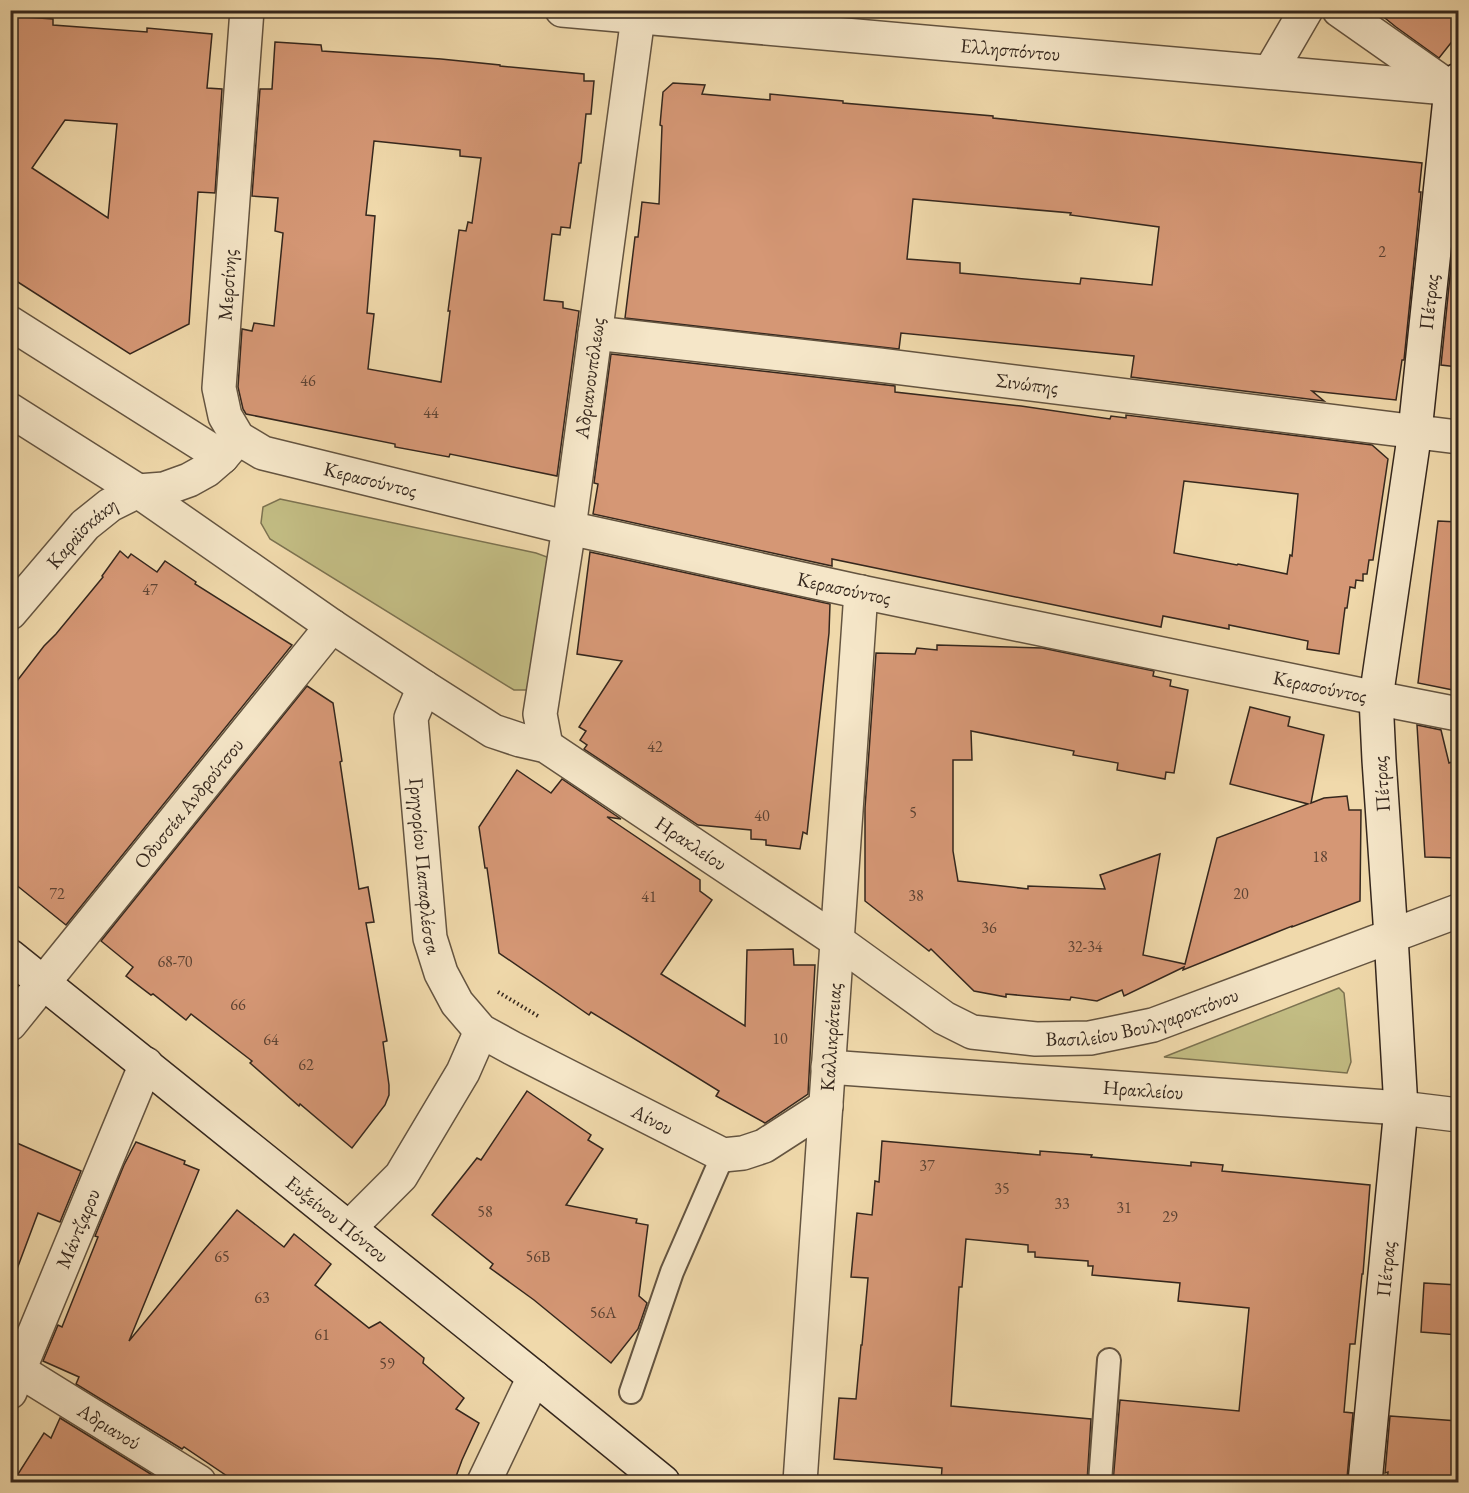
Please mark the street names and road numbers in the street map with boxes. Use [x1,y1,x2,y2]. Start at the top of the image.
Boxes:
street label: Ελλησπόντου [959,32,1061,67]
street label: Μερσίνης [212,248,242,322]
street label: Πέτρας [1413,273,1444,331]
street label: Αδριανουπόλεως [568,316,610,441]
street label: Σινώπης [994,367,1060,400]
street label: Κερασούντος [321,455,420,503]
street label: Καραϊσκάκη [40,491,121,574]
street label: Κερασούντος [795,565,893,611]
street label: Κερασούντος [1271,664,1369,709]
street label: Οδυσσέα Ανδρούτσου [128,732,249,874]
street label: Πέτρας [1366,755,1396,813]
street label: Γρηγορίου Παπαφλέσσα [403,777,447,958]
street label: Ηρακλείου [651,810,732,876]
street label: Βασιλείου Βουλγαροκτόνου [1045,981,1242,1052]
street label: Καλλικράτειας [814,982,847,1092]
street label: Ηρακλείου [1102,1074,1184,1105]
street label: Αίνου [626,1097,678,1141]
street label: Ευξείνου Πόντου [280,1170,394,1268]
street label: Μάντζαρου [50,1185,106,1272]
street label: Πέτρας [1370,1240,1401,1298]
street label: Αδριανού [72,1396,146,1456]

